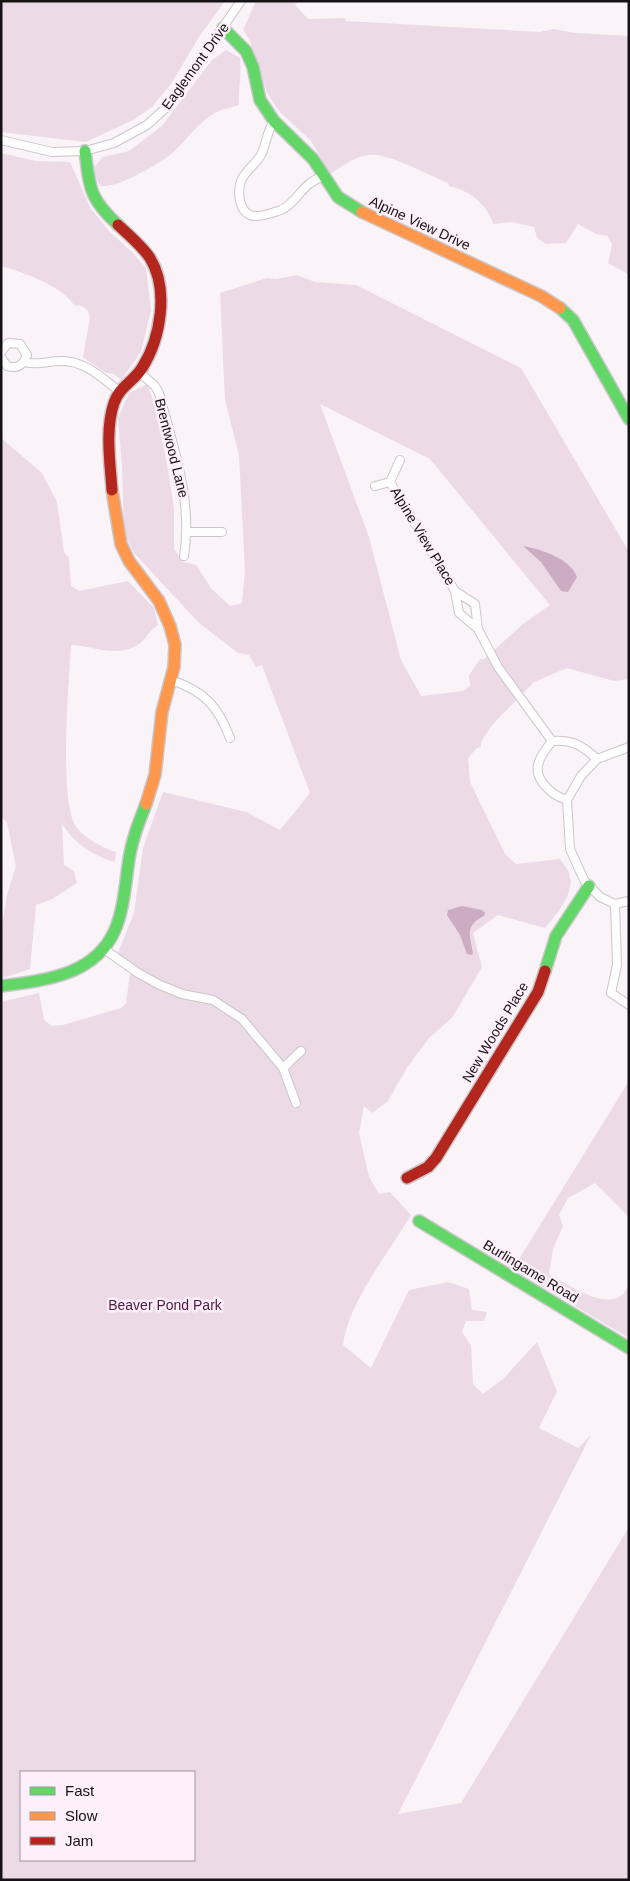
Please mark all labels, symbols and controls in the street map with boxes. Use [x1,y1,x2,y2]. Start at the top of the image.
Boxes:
street label: Eaglemont Drive [158,19,232,113]
street label: Alpine View Drive [367,193,473,253]
street label: Brentwood Lane [152,397,192,500]
street label: Alpine View Place [387,484,459,588]
street label: New Woods Place [459,979,531,1085]
street label: Burlingame Road [481,1236,581,1306]
park label: Beaver Pond Park [108,1297,223,1313]
legend [20,1771,195,1861]
text: Fast [65,1782,95,1799]
text: Slow [65,1807,98,1824]
text: Jam [65,1832,93,1849]

